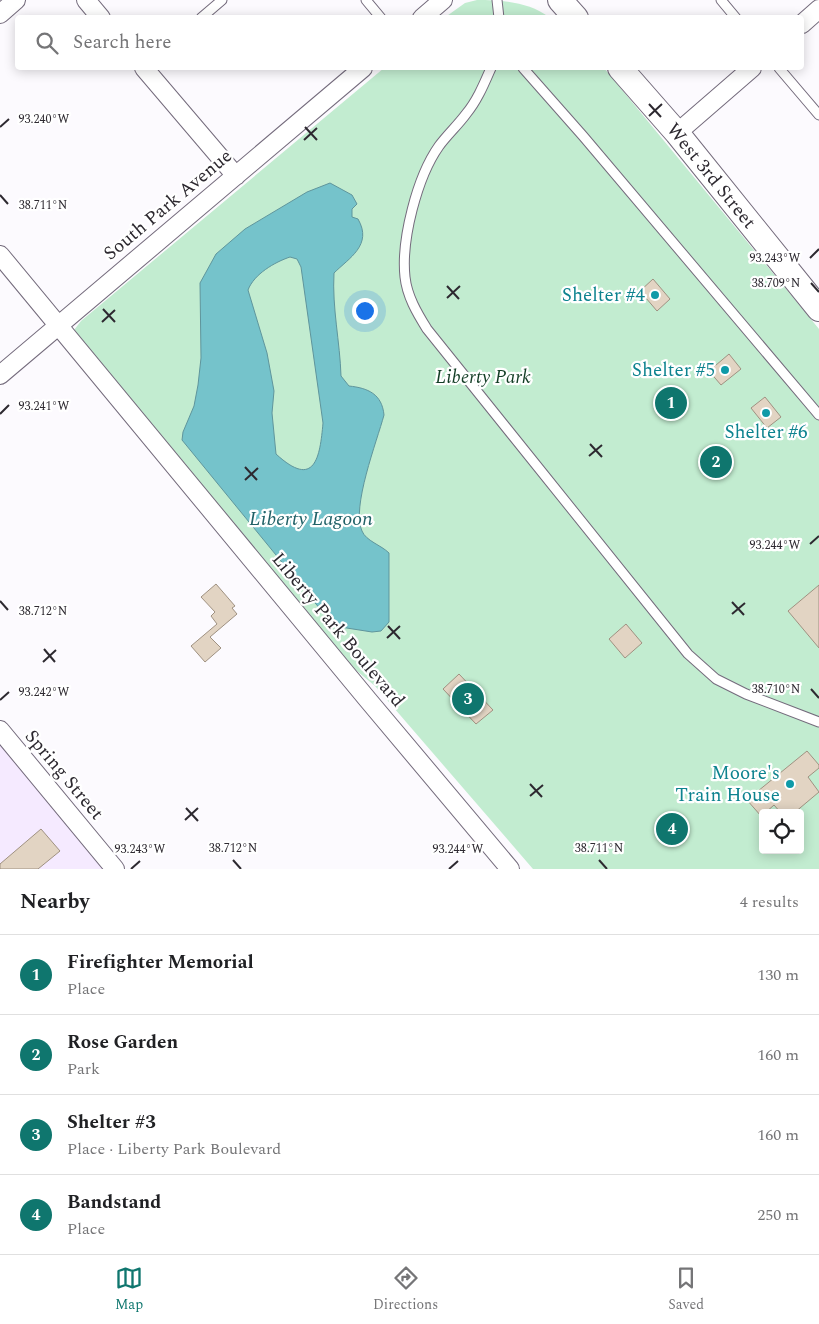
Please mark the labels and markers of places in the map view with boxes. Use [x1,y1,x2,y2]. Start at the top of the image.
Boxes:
place label: Shelter #4 [562,281,645,310]
marker: Shelter #4 [649,289,661,301]
place label: Shelter #5 [632,356,715,385]
marker: Shelter #5 [719,364,731,376]
pin: 1 [655,384,687,422]
marker: Shelter #6 [760,407,772,419]
place label: Shelter #6 [724,418,808,447]
pin: 2 [700,443,732,481]
pin: 3 [452,680,484,718]
place label: Moore's Train House [675,759,780,810]
marker: Moore's Train House [784,778,796,790]
pin: 4 [656,810,688,848]

